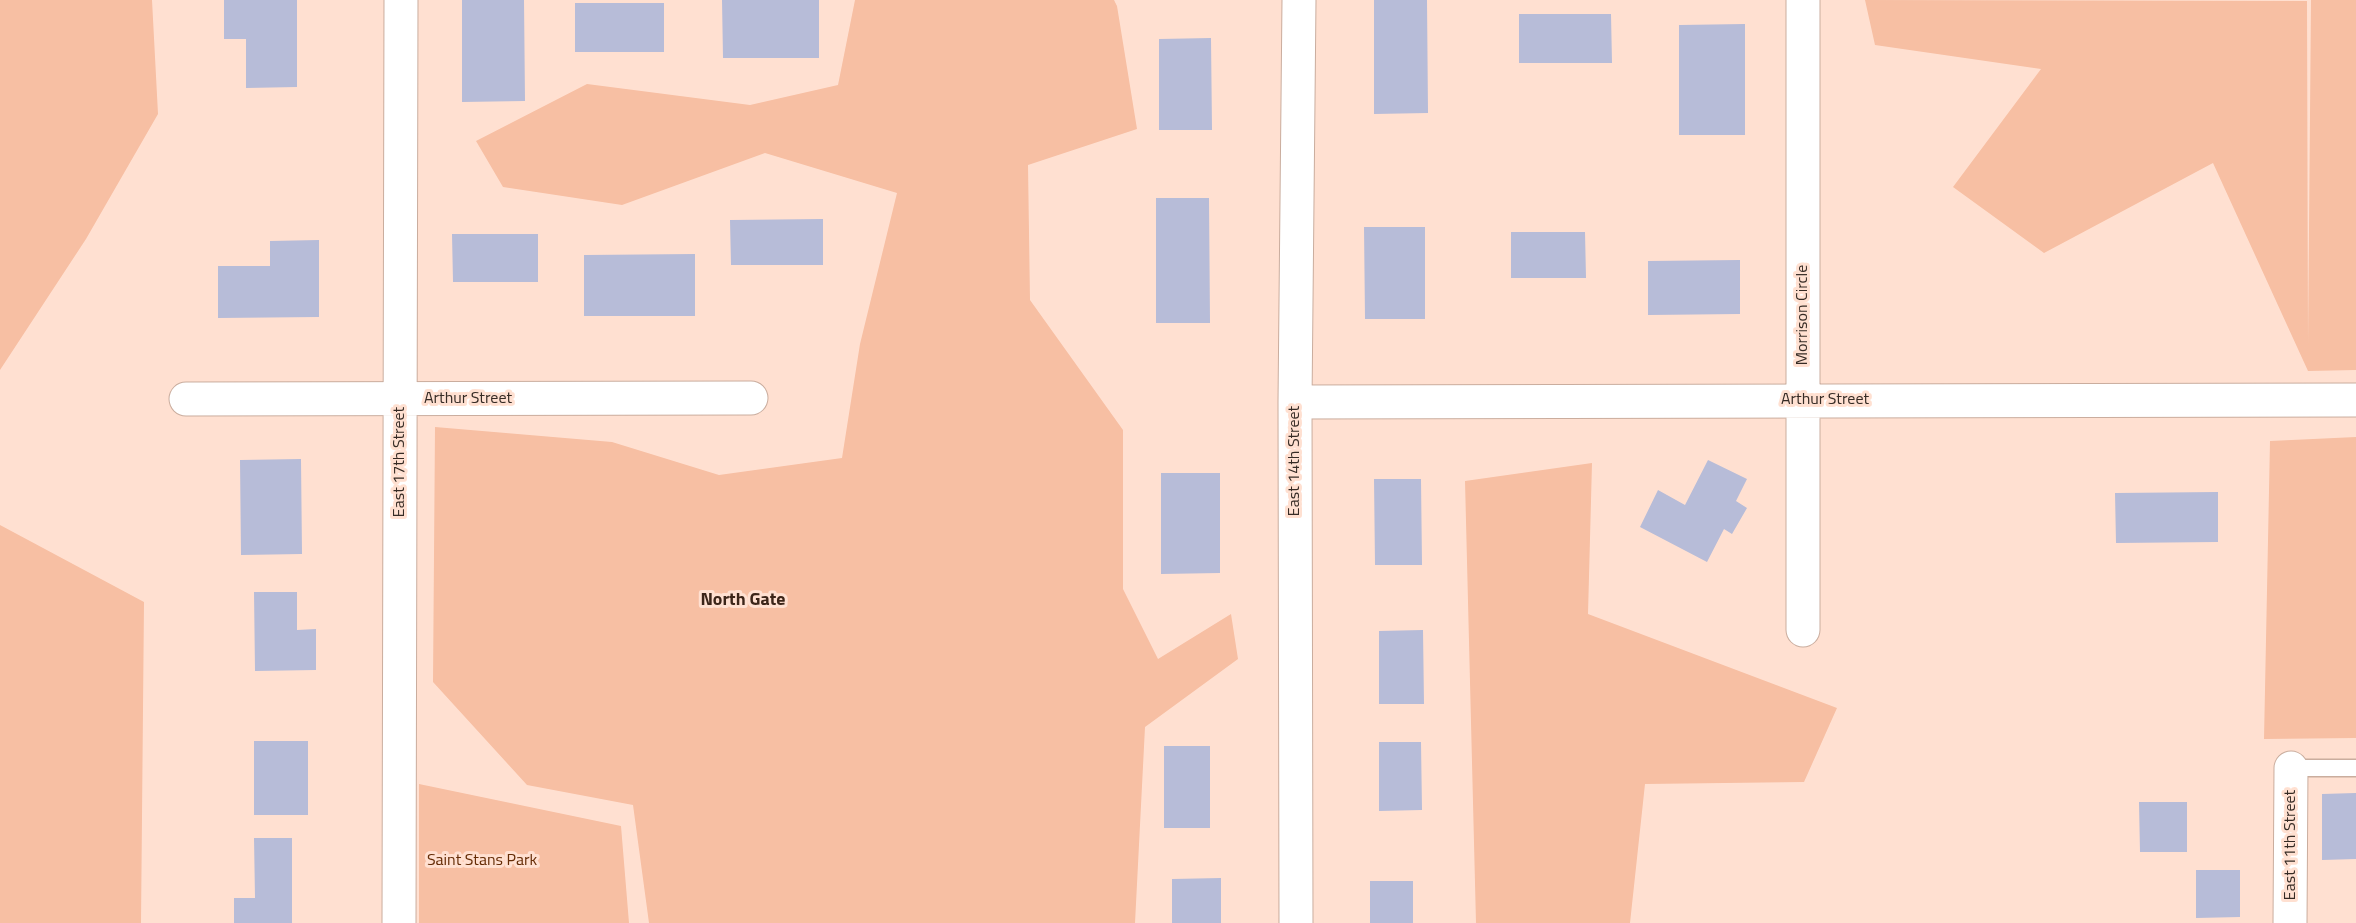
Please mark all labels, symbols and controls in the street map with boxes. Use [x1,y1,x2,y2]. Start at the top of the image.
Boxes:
street label: Morrison Circle [1793,265,1813,365]
street label: Arthur Street [424,389,512,409]
street label: Arthur Street [1781,390,1869,410]
street label: East 14th Street [1285,406,1305,516]
street label: East 17th Street [390,407,410,517]
district label: North Gate [700,590,786,612]
street label: East 11th Street [2281,790,2301,900]
park label: Saint Stans Park [427,851,537,871]

